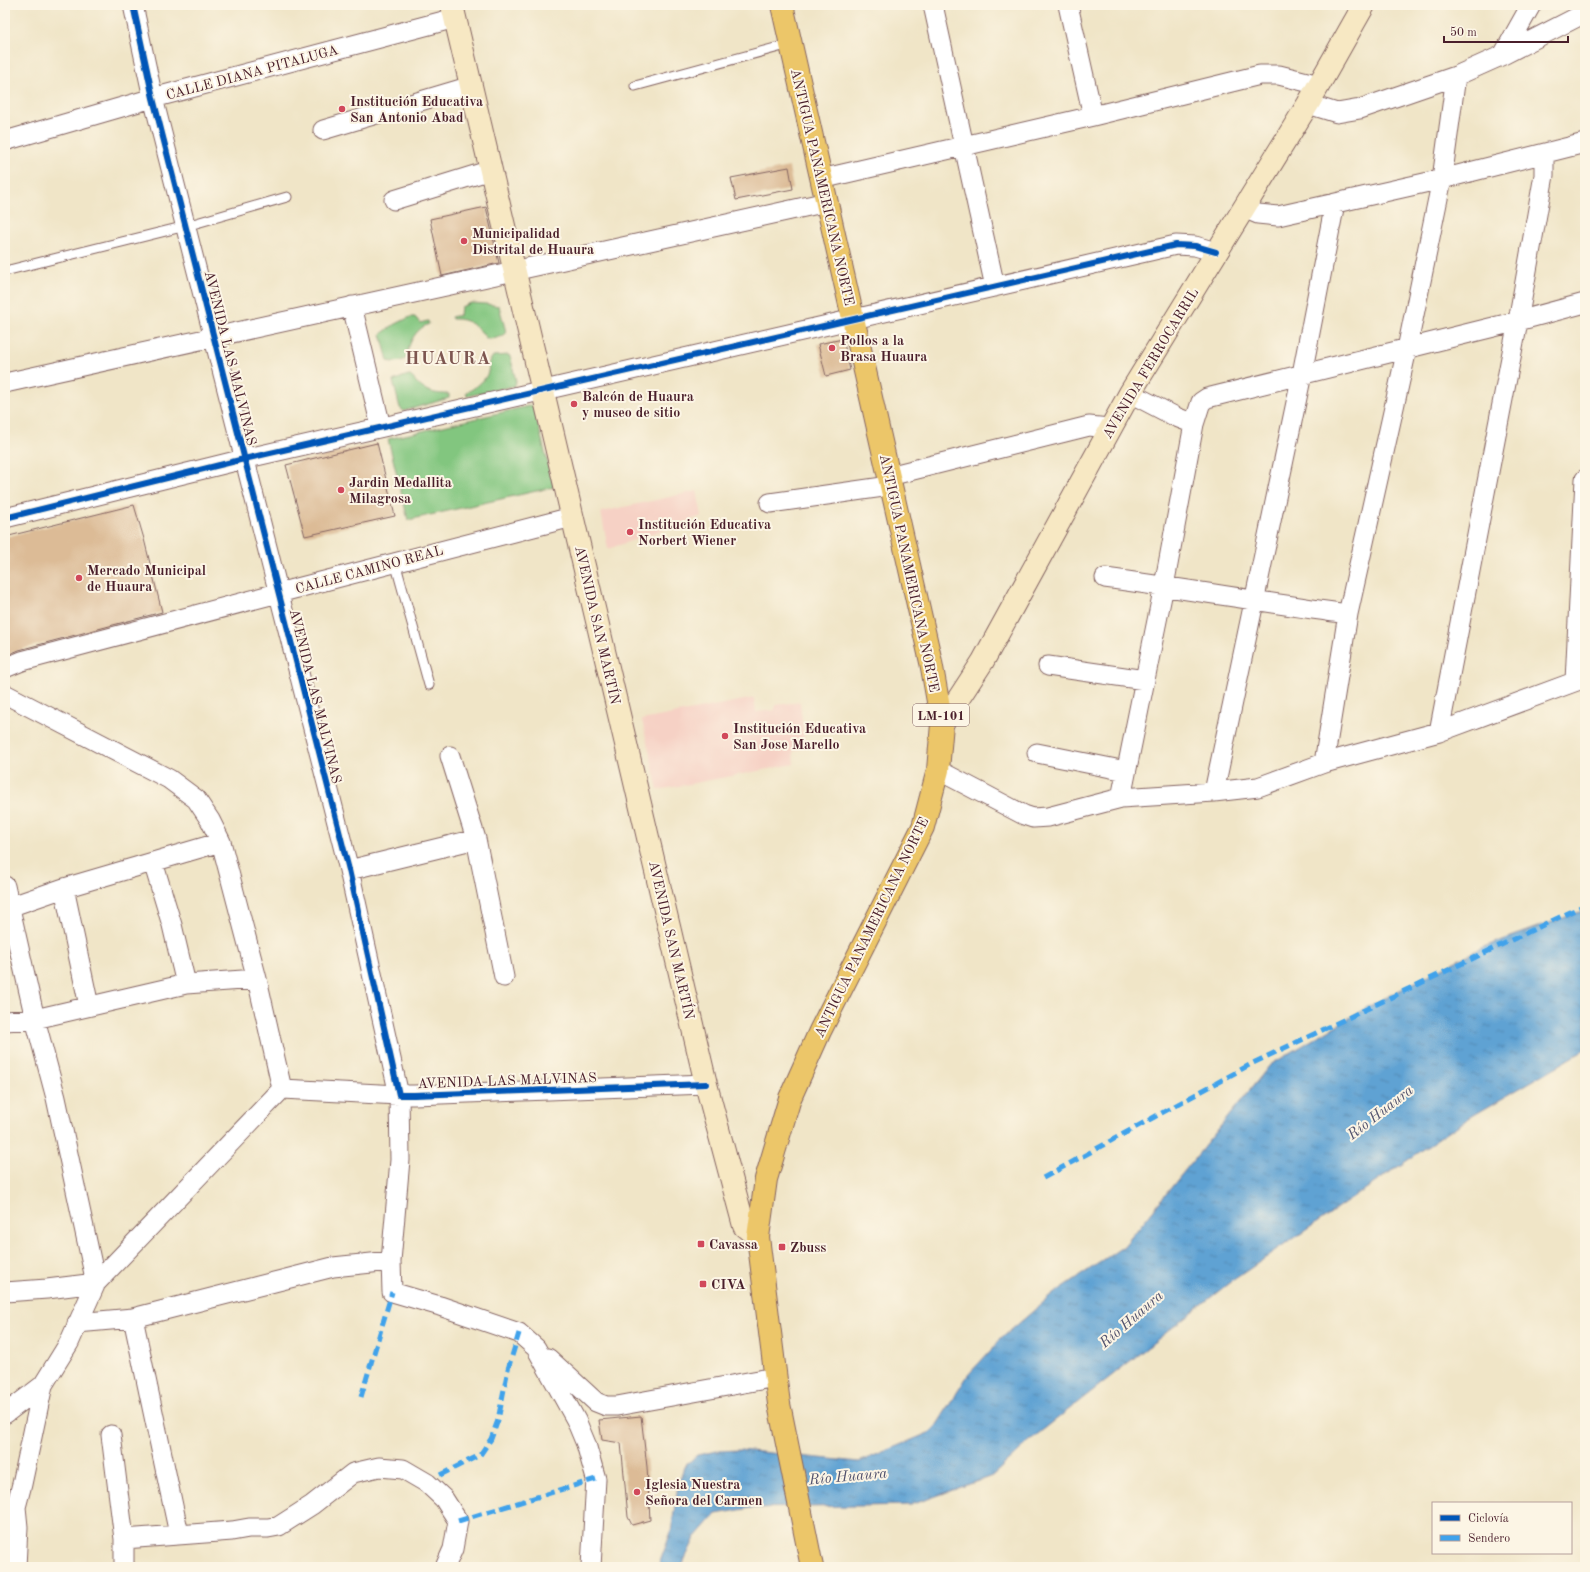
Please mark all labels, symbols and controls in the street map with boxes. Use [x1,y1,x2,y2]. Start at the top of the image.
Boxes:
scale bar [1444,18,1568,44]
text: 50 m [1450,26,1477,39]
street label: CALLE DIANA PITALUGA [165,43,340,103]
street label: ANTIGUA PANAMERICANA NORTE [788,67,856,307]
place label: Institución Educativa San Antonio Abad [350,95,483,125]
marker: Institución Educativa San Antonio Abad [337,104,347,114]
place label: Municipalidad Distrital de Huaura [472,227,594,257]
marker: Municipalidad Distrital de Huaura [459,236,469,246]
street label: AVENIDA LAS MALVINAS [202,269,259,447]
street label: AVENIDA FERROCARRIL [1100,286,1201,441]
place label: Pollos a la Brasa Huaura [840,334,927,364]
marker: Pollos a la Brasa Huaura [827,343,837,353]
district label: HUAURA [405,350,491,368]
place label: Balcón de Huaura y museo de sitio [582,390,694,420]
marker: Balcón de Huaura y museo de sitio [569,399,579,409]
street label: ANTIGUA PANAMERICANA NORTE [877,453,941,694]
place label: Jardin Medallita Milagrosa [349,476,452,506]
marker: Jardin Medallita Milagrosa [336,485,346,495]
place label: Institución Educativa Norbert Wiener [638,518,771,548]
marker: Institución Educativa Norbert Wiener [625,527,635,537]
street label: CALLE CAMINO REAL [294,543,445,596]
street label: AVENIDA SAN MARTÍN [572,544,625,706]
place label: Mercado Municipal de Huaura [87,564,206,594]
marker: Mercado Municipal de Huaura [74,573,84,583]
street label: AVENIDA LAS MALVINAS [287,607,344,785]
road number: LM-101 [913,704,969,726]
place label: Institución Educativa San Jose Marello [733,722,866,752]
marker: Institución Educativa San Jose Marello [720,731,730,741]
street label: ANTIGUA PANAMERICANA NORTE [812,815,931,1040]
street label: AVENIDA SAN MARTÍN [646,859,699,1021]
street label: AVENIDA LAS MALVINAS [417,1071,597,1091]
water label: Río Huaura [1345,1083,1417,1144]
place label: Cavassa [709,1238,758,1252]
marker: Cavassa [696,1239,706,1249]
place label: Zbuss [790,1241,826,1255]
marker: Zbuss [777,1242,787,1252]
place label: CIVA [711,1278,746,1292]
marker: CIVA [698,1279,708,1289]
water label: Río Huaura [1097,1289,1167,1352]
water label: Río Huaura [807,1467,888,1488]
place label: Iglesia Nuestra Señora del Carmen [645,1478,763,1508]
marker: Iglesia Nuestra Señora del Carmen [632,1487,642,1497]
legend [1432,1502,1572,1554]
text: Ciclovía [1468,1513,1509,1525]
text: Sendero [1468,1533,1510,1545]

